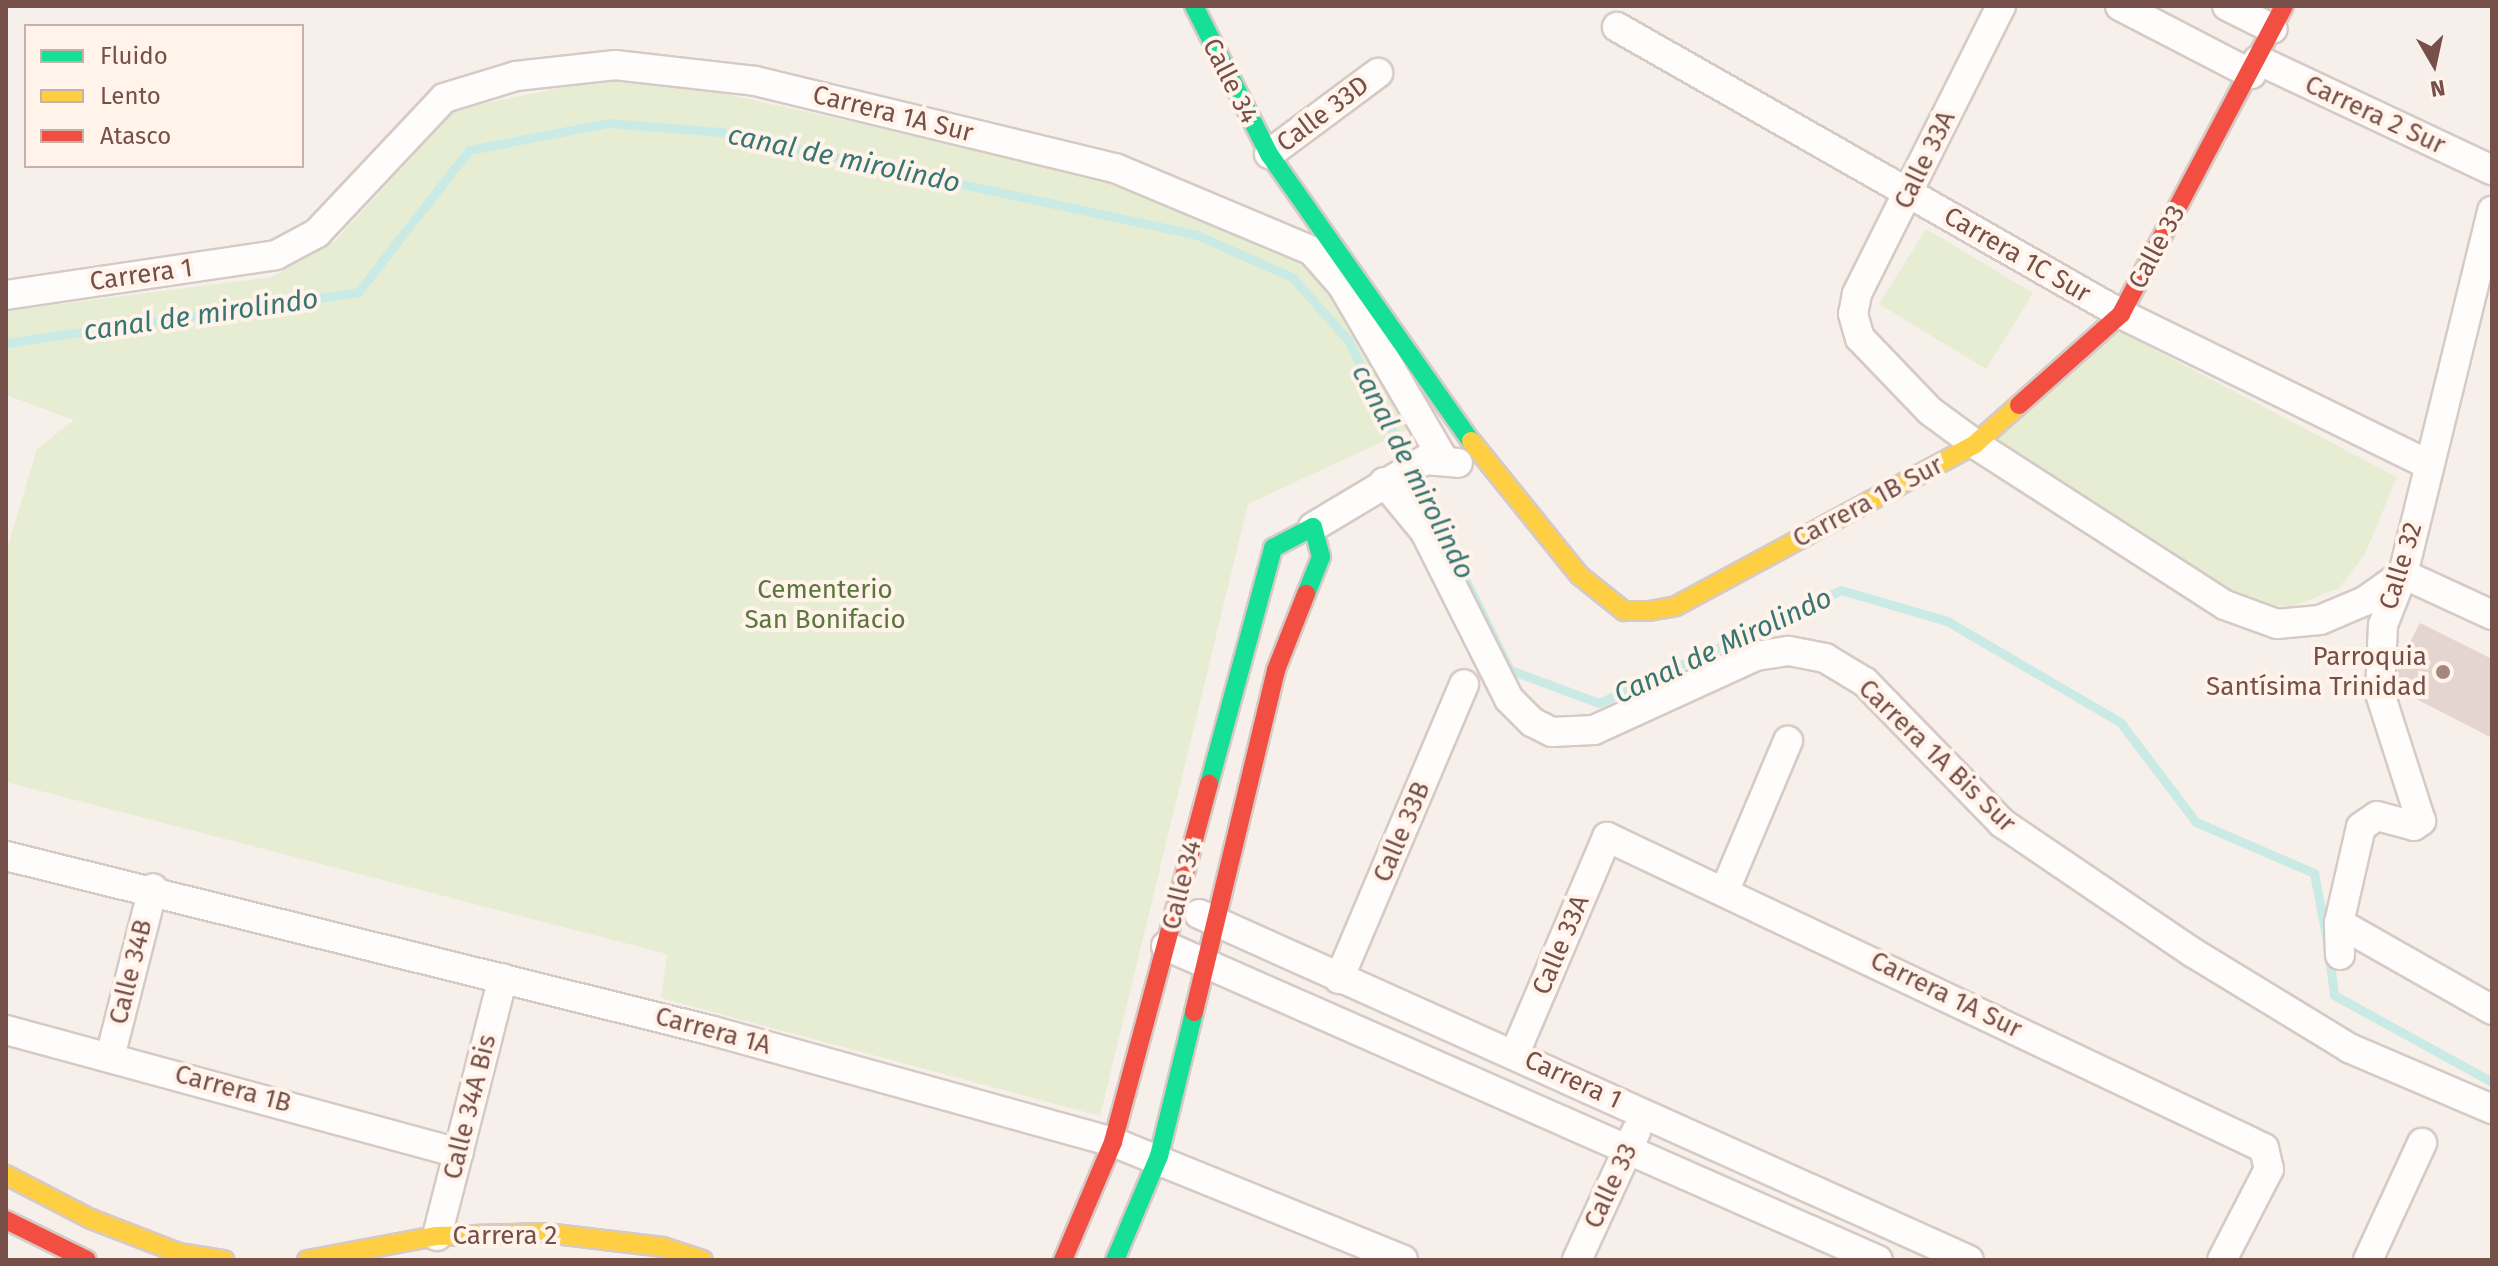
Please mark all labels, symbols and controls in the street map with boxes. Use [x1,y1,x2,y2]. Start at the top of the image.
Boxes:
legend [24,24,304,168]
north arrow [2394,24,2474,104]
street label: Calle 34 [1195,33,1265,129]
text: Fluido [100,42,168,70]
street label: Calle 33D [1271,69,1375,159]
street label: Carrera 2 Sur [2300,69,2450,161]
text: N [2429,74,2447,103]
street label: Carrera 1A Sur [809,79,977,149]
text: Lento [100,82,161,110]
street label: Calle 33A [1888,106,1962,214]
water label: canal de mirolindo [725,118,963,200]
text: Atasco [100,122,171,150]
street label: Carrera 1C Sur [1938,200,2096,310]
street label: Calle 33 [2122,200,2192,294]
street label: Carrera 1 [88,252,194,298]
water label: canal de mirolindo [82,282,320,348]
water label: canal de mirolindo [1344,359,1482,585]
street label: Carrera 1B Sur [1788,449,1948,555]
street label: Calle 32 [2373,518,2429,614]
park label: Cementerio San Bonifacio [744,574,906,636]
water label: Canal de Mirolindo [1609,581,1837,711]
place label: Parroquia Santísima Trinidad [2206,641,2427,702]
marker: Parroquia Santísima Trinidad [2434,663,2452,681]
street label: Carrera 1A Bis Sur [1852,673,2022,839]
street label: Calle 33B [1367,777,1437,887]
street label: Calle 34 [1156,837,1208,933]
street label: Calle 33A [1526,890,1596,1000]
street label: Calle 34B [103,916,159,1028]
street label: Carrera 1A Sur [1865,945,2027,1045]
street label: Carrera 1A [652,1001,774,1061]
street label: Calle 34A Bis [437,1031,503,1183]
street label: Carrera 1 [1520,1044,1626,1116]
street label: Carrera 1B [171,1059,295,1119]
street label: Calle 33 [1578,1138,1644,1234]
street label: Carrera 2 [453,1220,557,1252]

